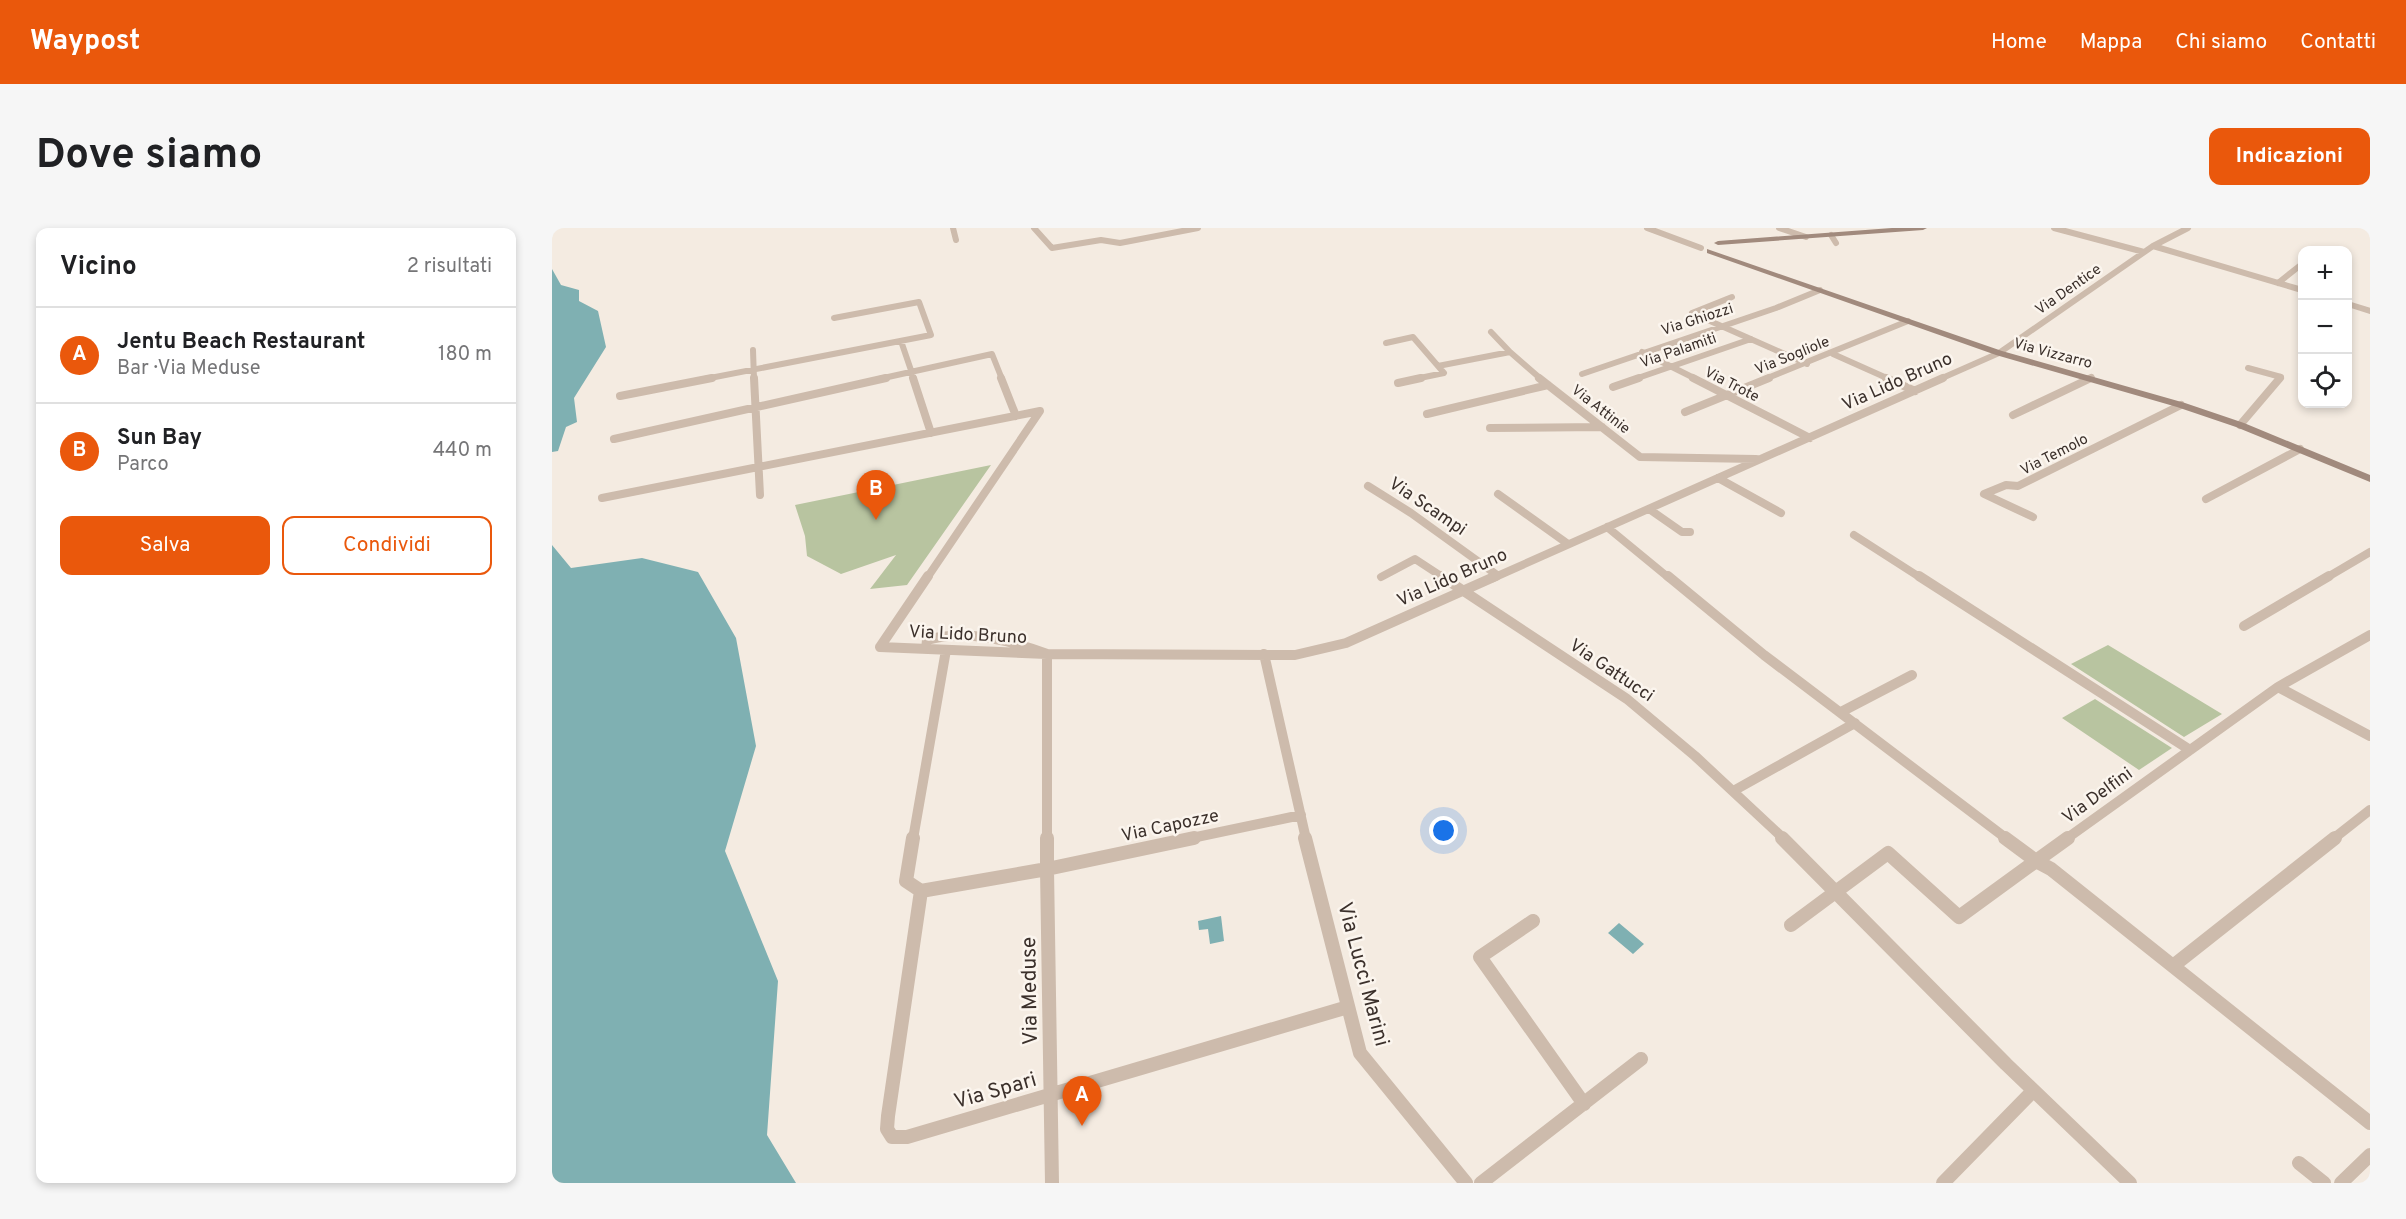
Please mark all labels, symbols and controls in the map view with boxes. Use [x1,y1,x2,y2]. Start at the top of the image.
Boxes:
text: Waypost [30,24,140,60]
text: Home [1991,29,2047,56]
text: Mappa [2080,29,2142,56]
text: Chi siamo [2175,29,2267,56]
text: Contatti [2300,29,2376,56]
button: Indicazioni [2209,128,2370,185]
text: Dove siamo [36,130,262,183]
map controls [2298,246,2352,408]
button: + [2298,246,2352,300]
text: Vicino [60,251,137,284]
text: 2 risultati [407,254,492,280]
street label: Via Dentice [2032,261,2106,320]
street label: Via Ghiozzi [1659,300,1736,341]
button: − [2298,300,2352,354]
text: Jentu Beach Restaurant [117,329,366,356]
street label: Via Palamiti [1638,329,1719,373]
street label: Via Sogliole [1752,333,1833,380]
street label: Via Vizzarro [2011,335,2094,374]
text: A [72,342,87,368]
text: 180 m [438,342,492,368]
street label: Via Lido Bruno [1839,348,1956,417]
button: locate [2298,354,2352,408]
text: Bar · Via Meduse [117,356,260,382]
street label: Via Trote [1701,363,1762,407]
street label: Via Attinie [1567,381,1633,439]
text: Sun Bay [117,425,202,452]
street label: Via Temolo [2018,430,2092,481]
text: B [73,438,86,464]
text: 440 m [433,438,492,464]
text: Parco [117,452,169,478]
pin: B [856,470,896,520]
street label: Via Scampi [1384,473,1471,542]
button: Salva [60,516,270,575]
button: Condividi [282,516,492,575]
street label: Via Lido Bruno [1394,544,1511,613]
street label: Via Lido Bruno [908,621,1028,650]
street label: Via Gattucci [1564,635,1658,708]
street label: Via Delfini [2058,763,2138,830]
street label: Via Capozze [1119,805,1221,848]
your location [1429,816,1458,845]
street label: Via Lucci Marini [1330,899,1395,1049]
street label: Via Meduse [1016,937,1045,1045]
street label: Via Spari [951,1067,1040,1116]
pin: A [1062,1076,1102,1126]

